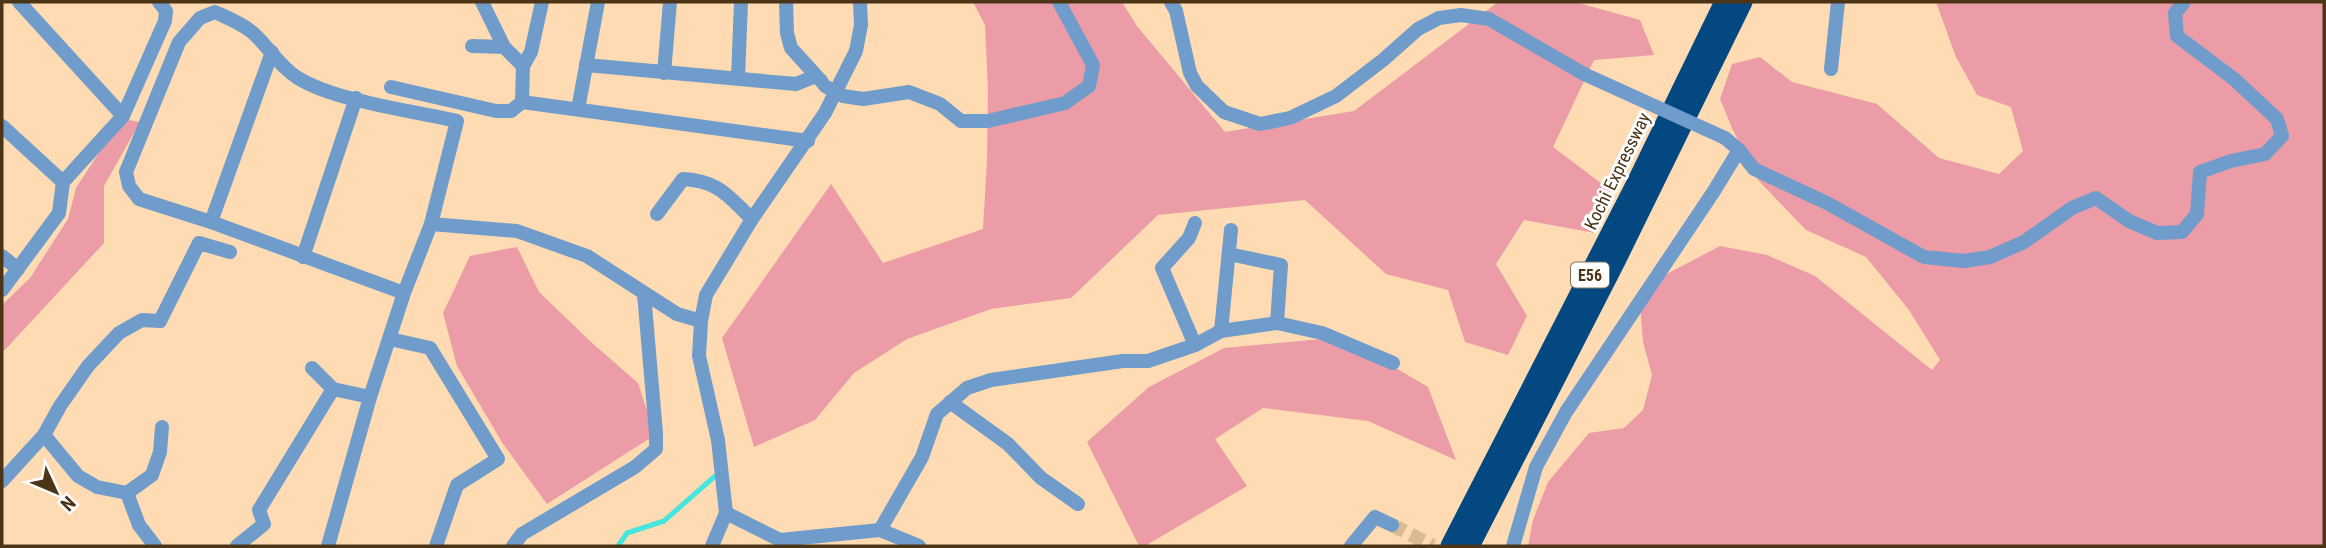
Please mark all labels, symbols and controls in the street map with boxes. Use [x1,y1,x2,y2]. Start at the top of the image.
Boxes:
street label: Kochi Expressway [1580,109,1655,233]
road number: E56 [1571,262,1609,288]
north arrow [21,457,91,527]
text: N [56,491,80,516]

